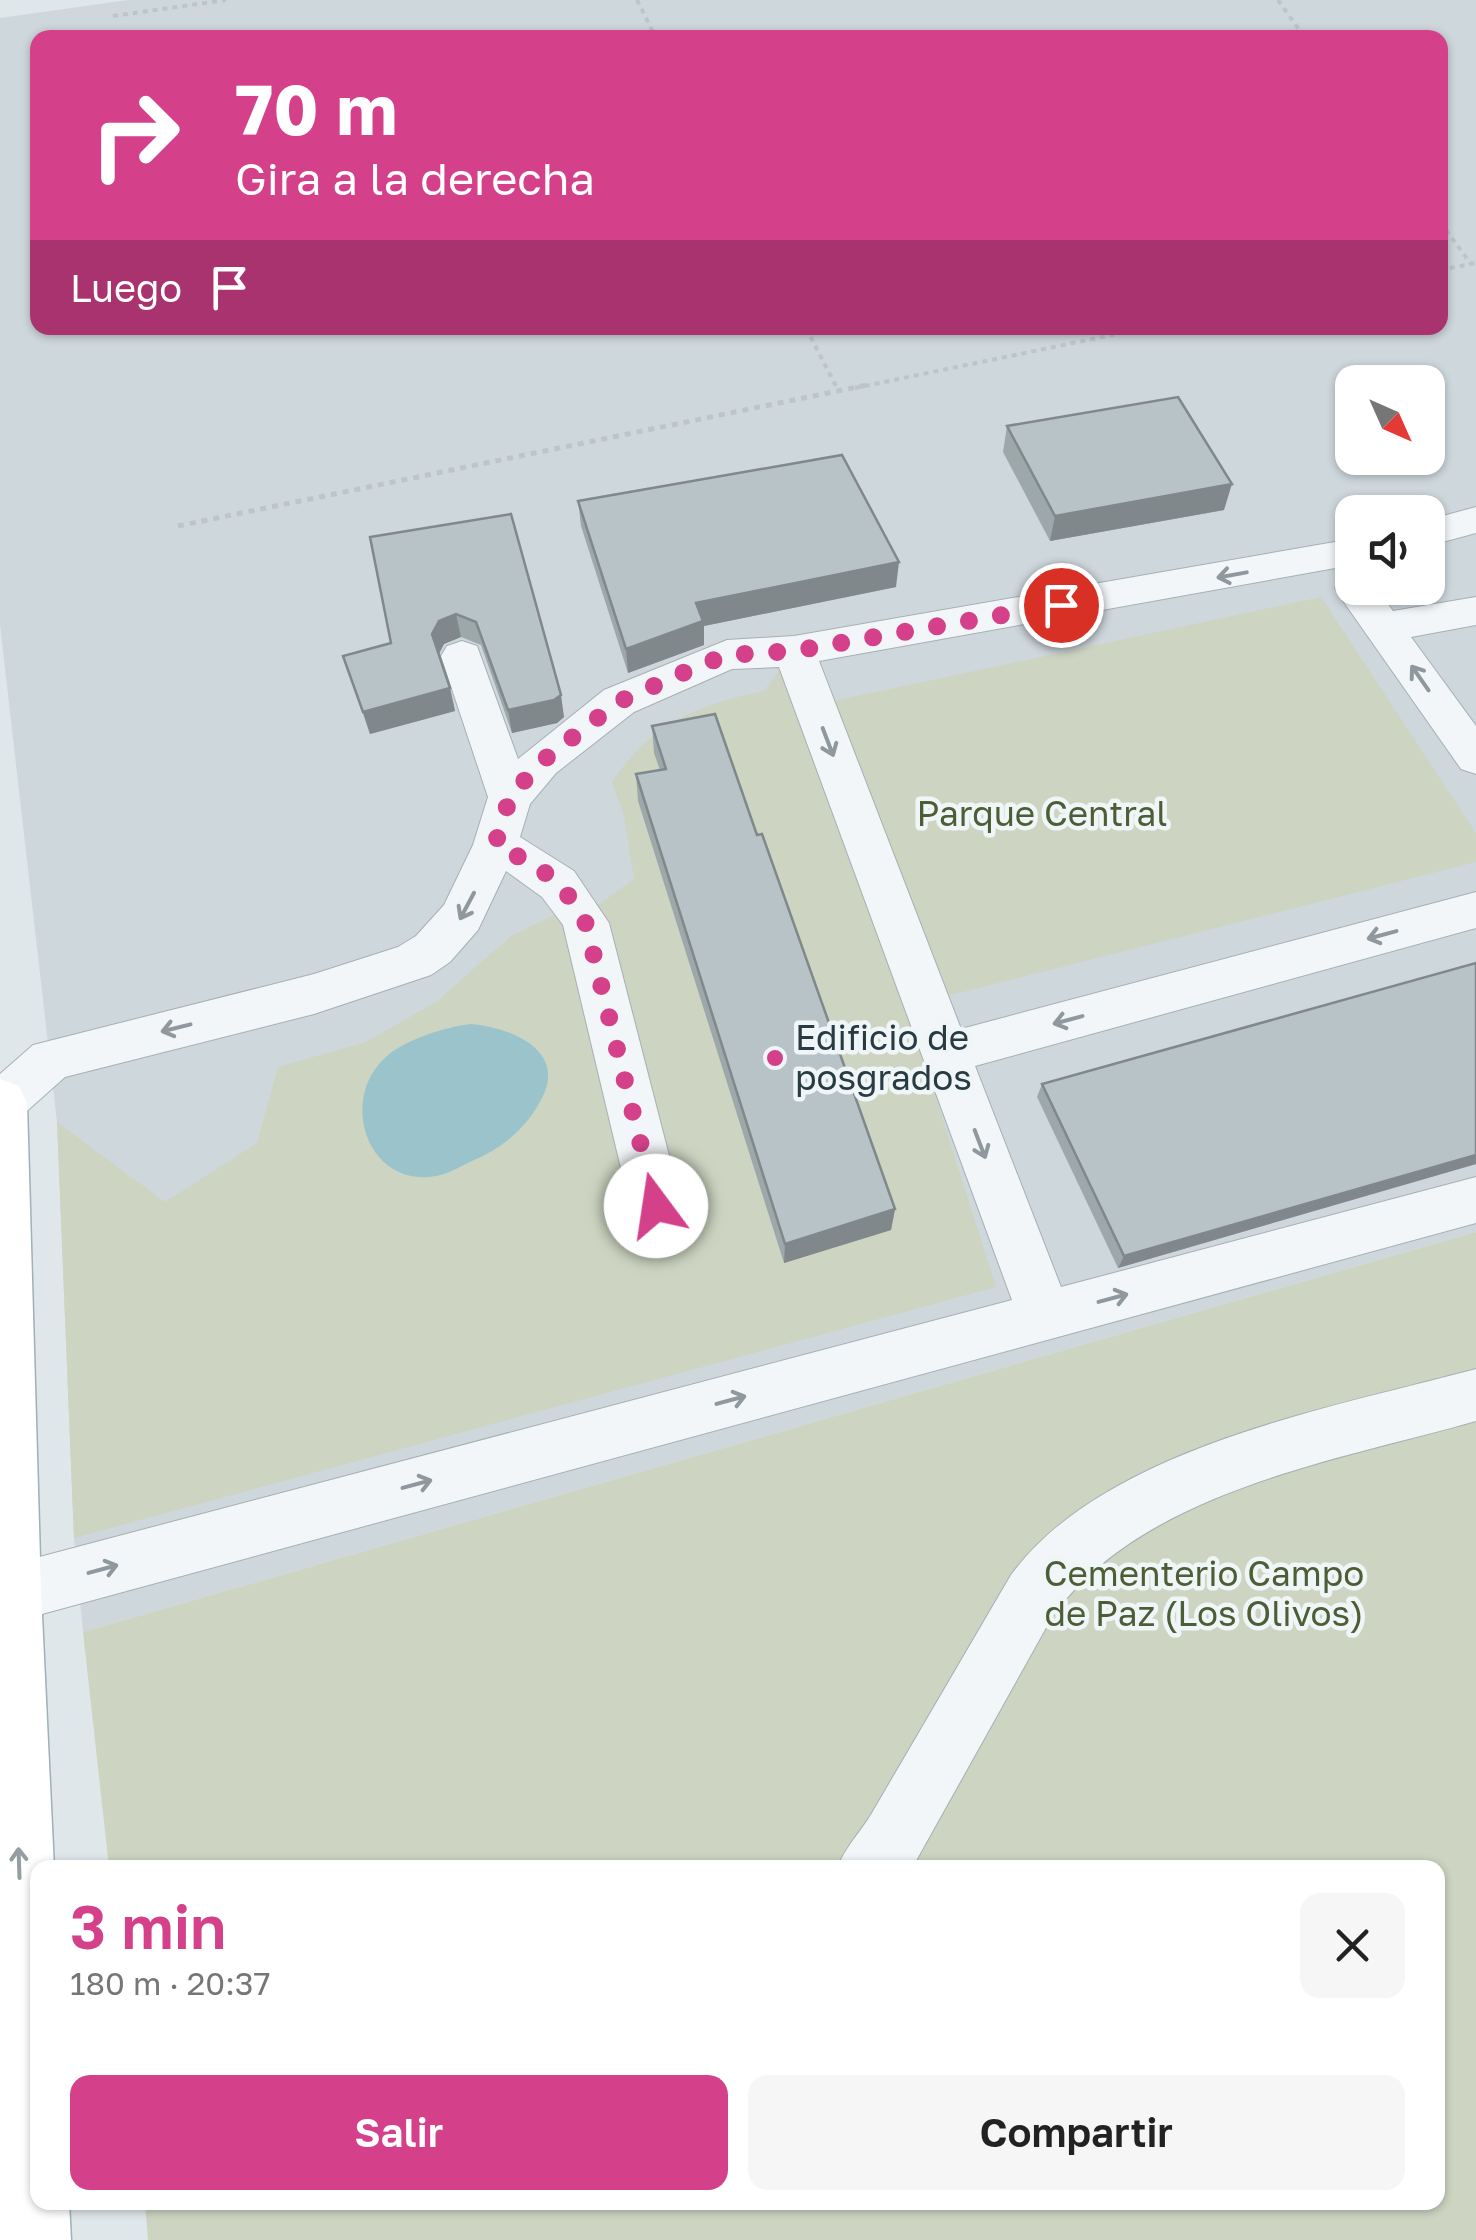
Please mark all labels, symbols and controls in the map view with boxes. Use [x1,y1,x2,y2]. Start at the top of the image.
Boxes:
text: 70 m [235,66,397,150]
icon: right [70,70,200,200]
text: Gira a la derecha [235,151,595,205]
icon: arrive [202,260,257,315]
text: Luego [70,265,182,310]
north arrow [1335,365,1445,475]
map controls [1335,365,1445,605]
button: sound [1335,495,1445,605]
pin [1019,563,1104,648]
one-way arrow [1216,566,1249,585]
icon: arrive [1034,578,1089,633]
one-way arrow [1410,664,1431,692]
one-way arrow [821,726,839,756]
park label: Parque Central [917,792,1167,834]
one-way arrow [456,890,476,920]
one-way arrow [1367,927,1398,946]
one-way arrow [1053,1012,1084,1031]
place label: Edificio de posgrados [795,1016,972,1098]
one-way arrow [161,1020,192,1039]
marker: Edificio de posgrados [764,1047,786,1069]
one-way arrow [973,1128,991,1159]
position arrow [604,1154,708,1258]
one-way arrow [1096,1287,1128,1306]
one-way arrow [715,1390,746,1409]
one-way arrow [401,1474,432,1493]
park label: Cementerio Campo de Paz (Los Olivos) [1044,1552,1364,1634]
one-way arrow [87,1558,118,1577]
one-way arrow [9,1847,28,1879]
text: 3 min [70,1890,226,1962]
button: close [1300,1893,1405,1998]
text: 180 m · 20:37 [70,1964,270,2002]
button: Salir [70,2075,728,2190]
button: Compartir [748,2075,1405,2190]

